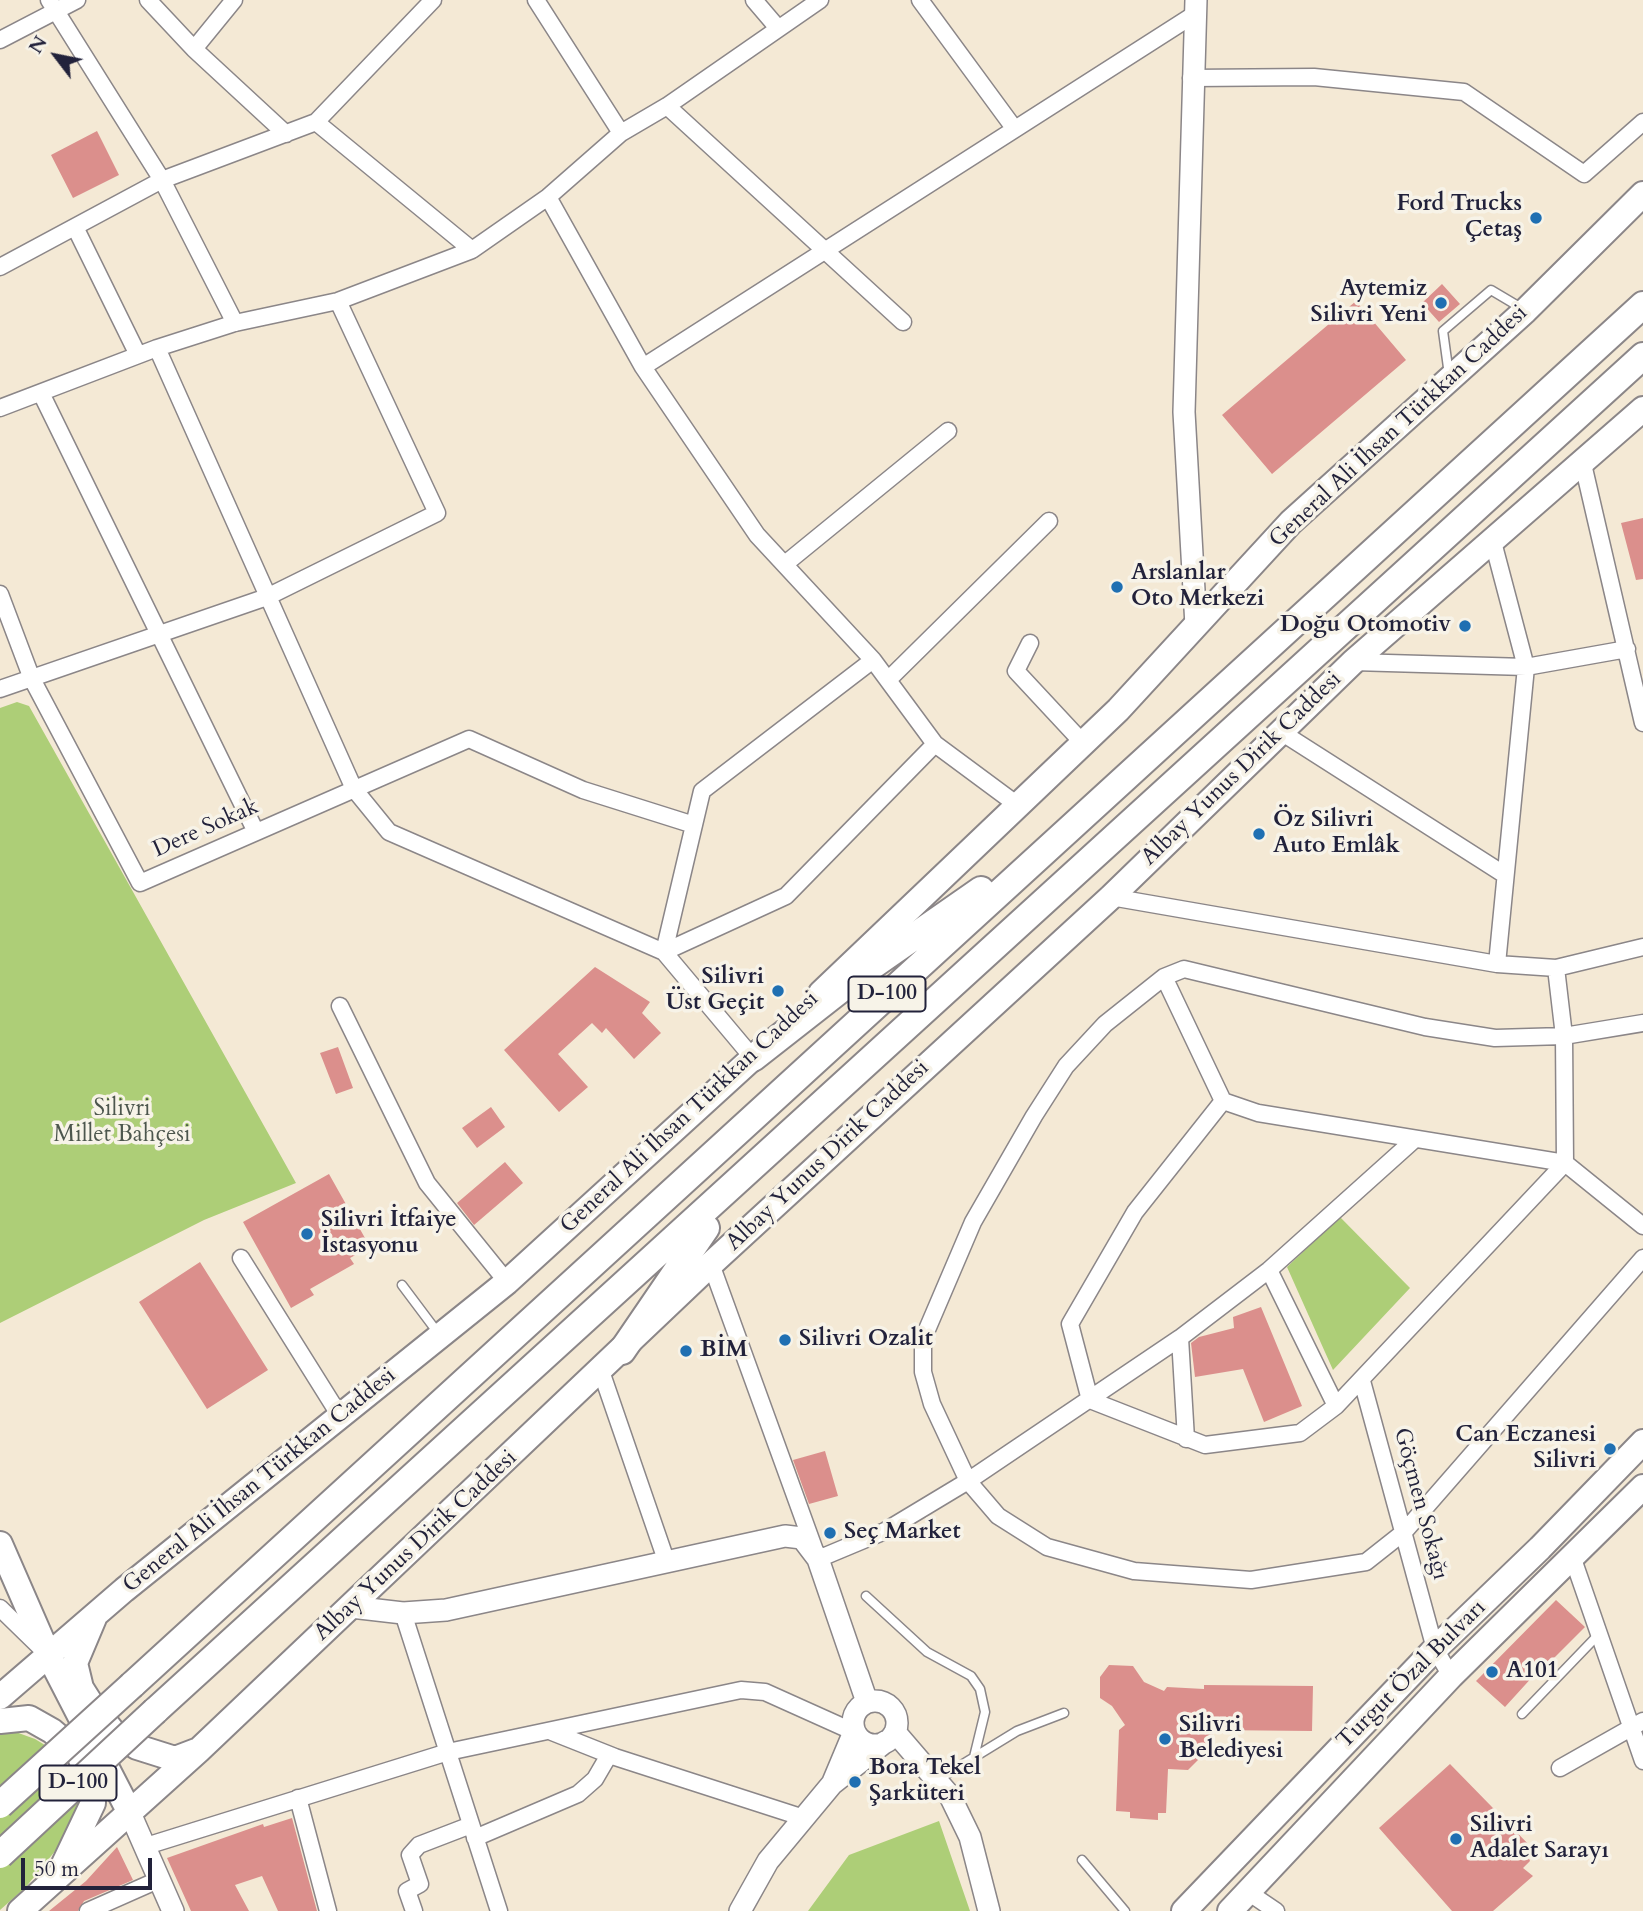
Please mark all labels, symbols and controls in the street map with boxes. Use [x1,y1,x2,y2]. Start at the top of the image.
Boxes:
north arrow [21,21,91,91]
text: N [23,31,54,59]
place label: Ford Trucks Çetaş [1396,191,1522,245]
marker: Ford Trucks Çetaş [1528,210,1544,226]
place label: Aytemiz Silivri Yeni [1311,276,1427,330]
marker: Aytemiz Silivri Yeni [1433,295,1449,311]
street label: General Ali İhsan Türkkan Caddesi [1264,300,1534,554]
place label: Arslanlar Oto Merkezi [1131,560,1264,614]
marker: Arslanlar Oto Merkezi [1109,579,1125,595]
place label: Doğu Otomotiv [1280,612,1451,640]
marker: Doğu Otomotiv [1457,618,1473,634]
street label: Albay Yunus Dirik Caddesi [1136,666,1348,872]
street label: Dere Sokak [149,793,263,865]
place label: Öz Silivri Auto Emlâk [1273,807,1400,861]
marker: Öz Silivri Auto Emlâk [1251,826,1267,842]
place label: Silivri Üst Geçit [666,964,764,1018]
road number: D-100 [848,976,926,1012]
marker: Silivri Üst Geçit [770,983,786,999]
street label: General Ali İhsan Türkkan Caddesi [555,986,825,1240]
street label: Albay Yunus Dirik Caddesi [721,1055,935,1257]
park label: Silivri Millet Bahçesi [53,1096,191,1150]
place label: Silivri İtfaiye İstasyonu [321,1207,457,1261]
marker: Silivri İtfaiye İstasyonu [299,1226,315,1242]
place label: Silivri Ozalit [799,1326,933,1354]
marker: Silivri Ozalit [777,1332,793,1348]
place label: BİM [700,1337,748,1365]
marker: BİM [678,1343,694,1359]
street label: General Ali İhsan Türkkan Caddesi [118,1362,402,1600]
place label: Can Eczanesi Silivri [1455,1422,1596,1476]
street label: Göçmen Sokağı [1387,1425,1453,1583]
marker: Can Eczanesi Silivri [1602,1441,1618,1457]
street label: Albay Yunus Dirik Caddesi [309,1445,523,1647]
place label: Seç Market [844,1519,961,1547]
marker: Seç Market [822,1525,838,1541]
street label: Turgut Özal Bulvarı [1332,1595,1492,1755]
place label: A101 [1506,1658,1559,1686]
marker: A101 [1484,1664,1500,1680]
place label: Silivri Belediyesi [1179,1712,1283,1766]
marker: Silivri Belediyesi [1157,1731,1173,1747]
place label: Bora Tekel Şarküteri [869,1755,981,1809]
road number: D-100 [40,1766,116,1800]
marker: Bora Tekel Şarküteri [847,1774,863,1790]
place label: Silivri Adalet Sarayı [1470,1812,1609,1866]
marker: Silivri Adalet Sarayı [1448,1831,1464,1847]
scale bar [24,1844,156,1888]
text: 50 m [34,1855,79,1884]

